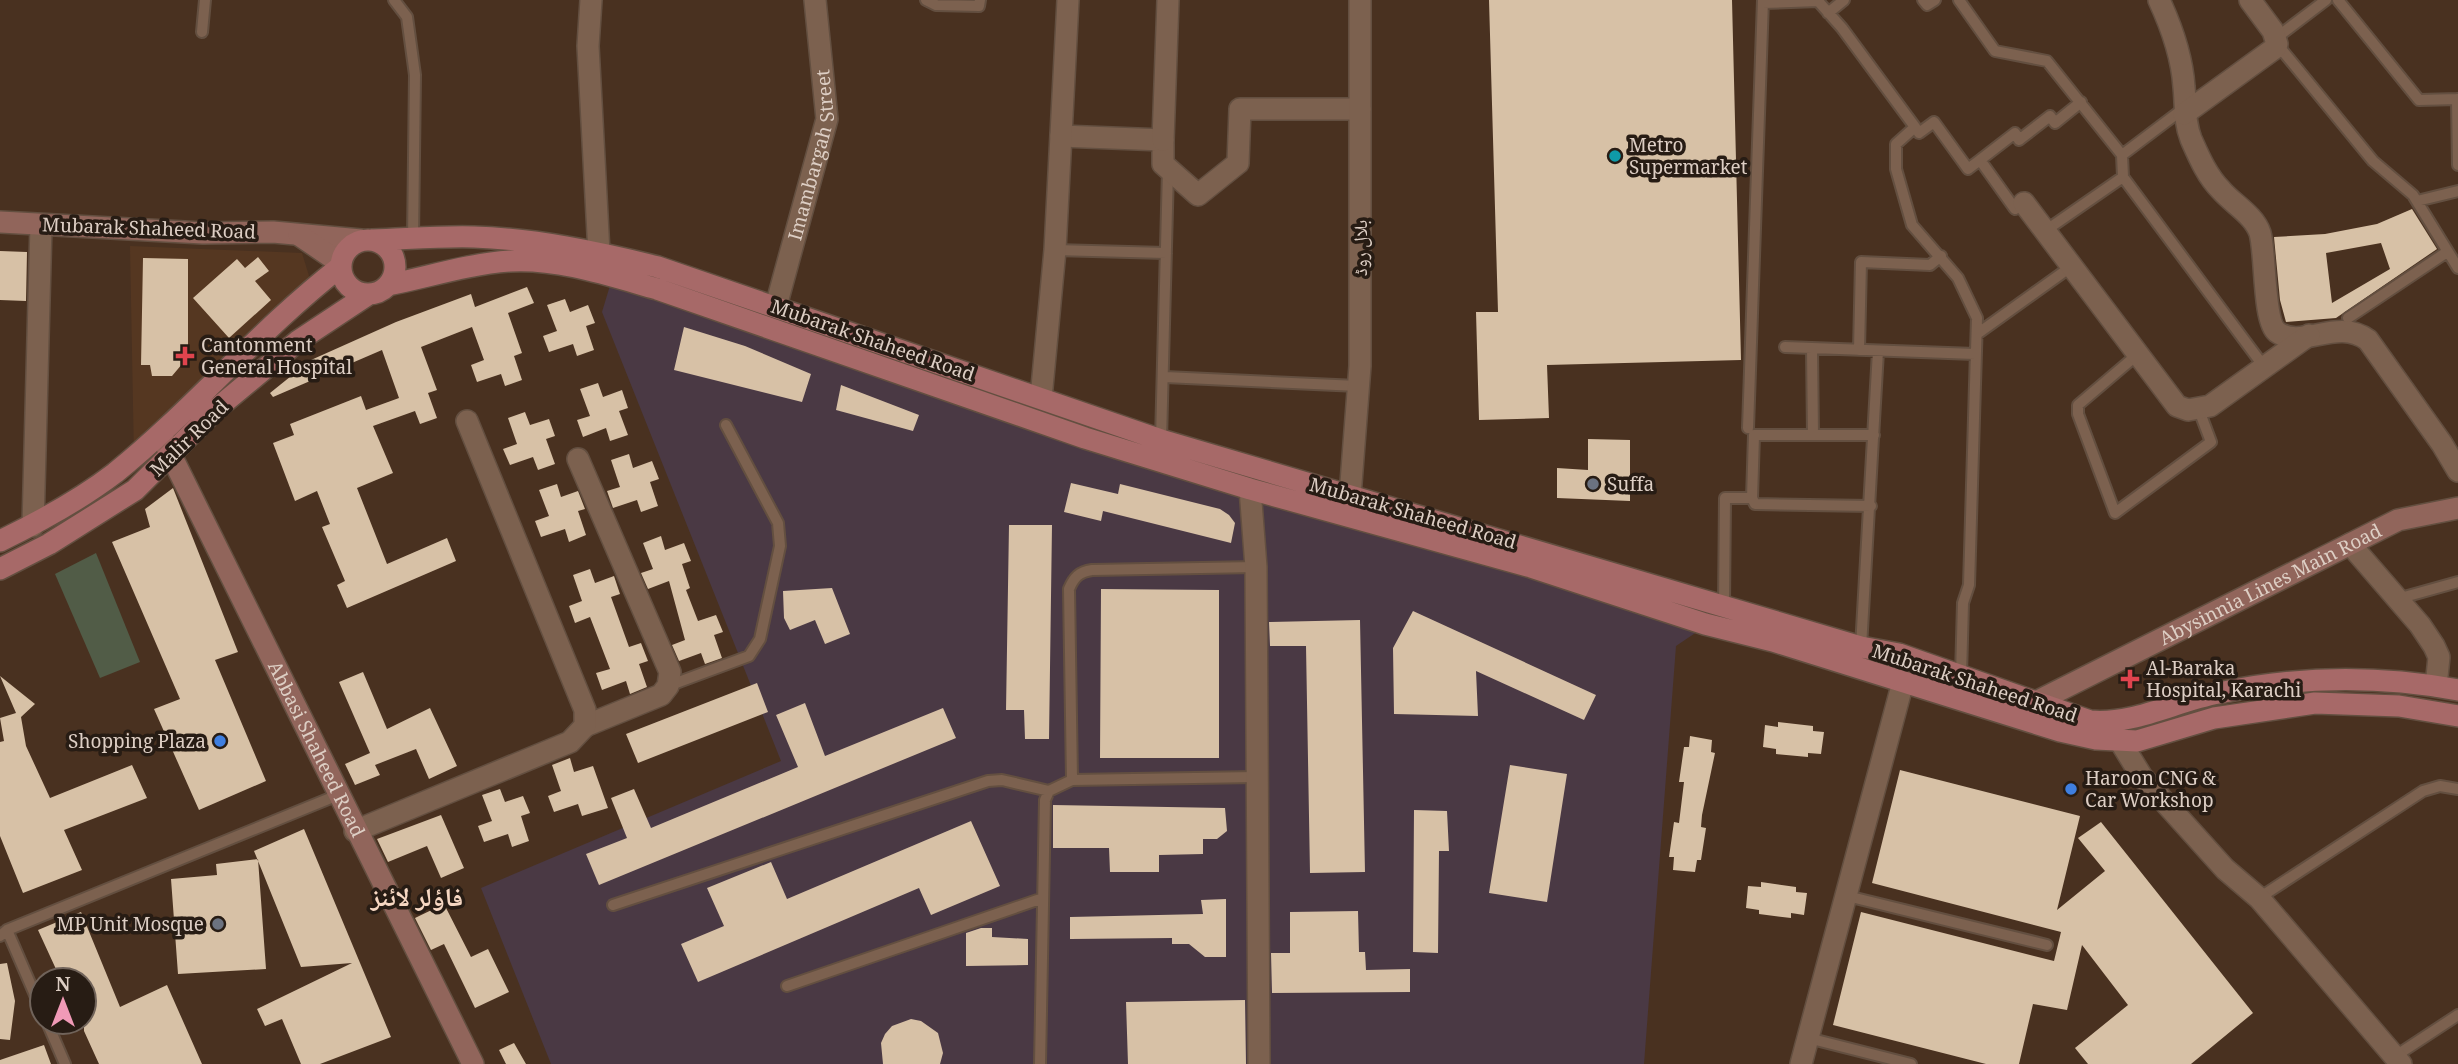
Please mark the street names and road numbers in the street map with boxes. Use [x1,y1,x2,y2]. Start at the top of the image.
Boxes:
street label: Imambargah Street [781,67,846,245]
street label: Mubarak Shaheed Road [41,211,257,251]
street label: بلال روڈ [1347,220,1379,276]
street label: Mubarak Shaheed Road [766,293,979,393]
street label: Malir Road [144,394,238,486]
street label: Mubarak Shaheed Road [1305,471,1520,561]
street label: Abysinnia Lines Main Road [2155,517,2389,656]
street label: Mubarak Shaheed Road [1867,638,2081,734]
street label: Abbasi Shaheed Road [257,656,372,844]

